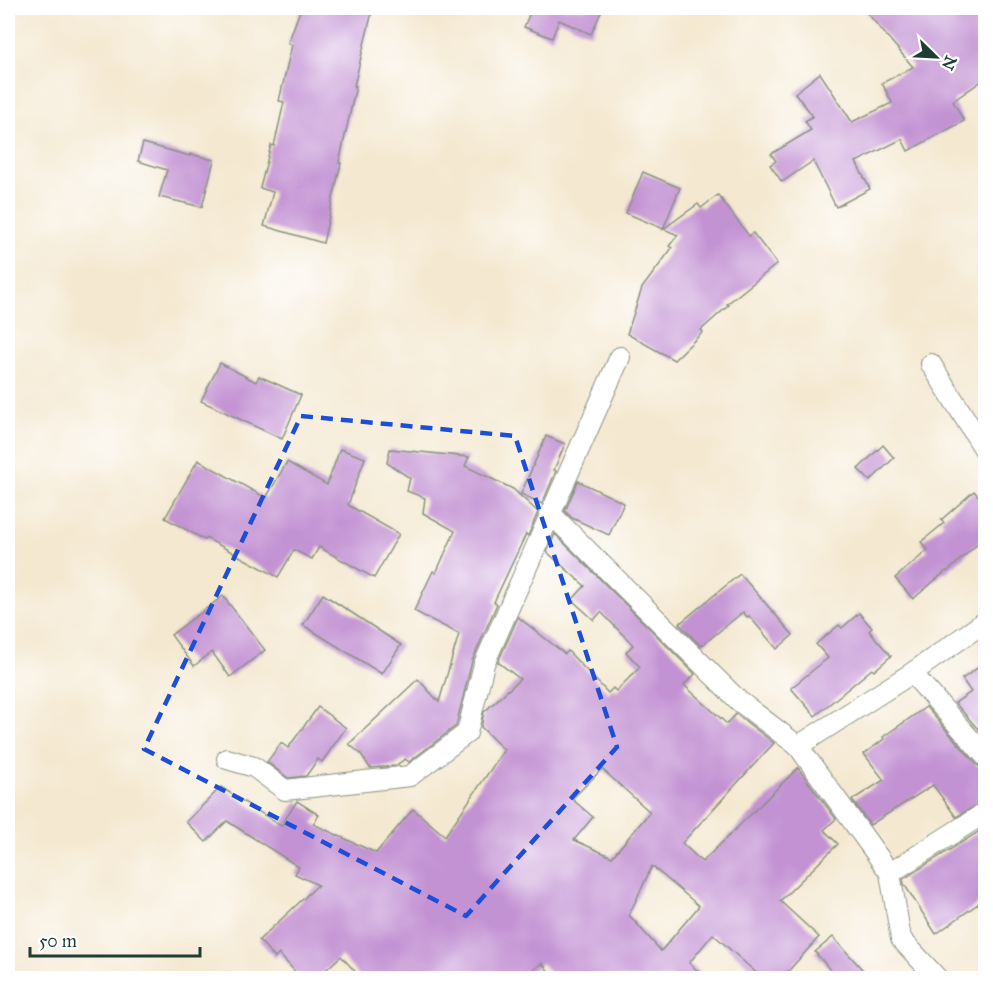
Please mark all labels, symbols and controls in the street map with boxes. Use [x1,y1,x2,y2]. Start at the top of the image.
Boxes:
north arrow [906,27,966,87]
text: N [938,53,961,73]
scale bar [30,920,200,958]
text: 50 m [39,930,77,952]

